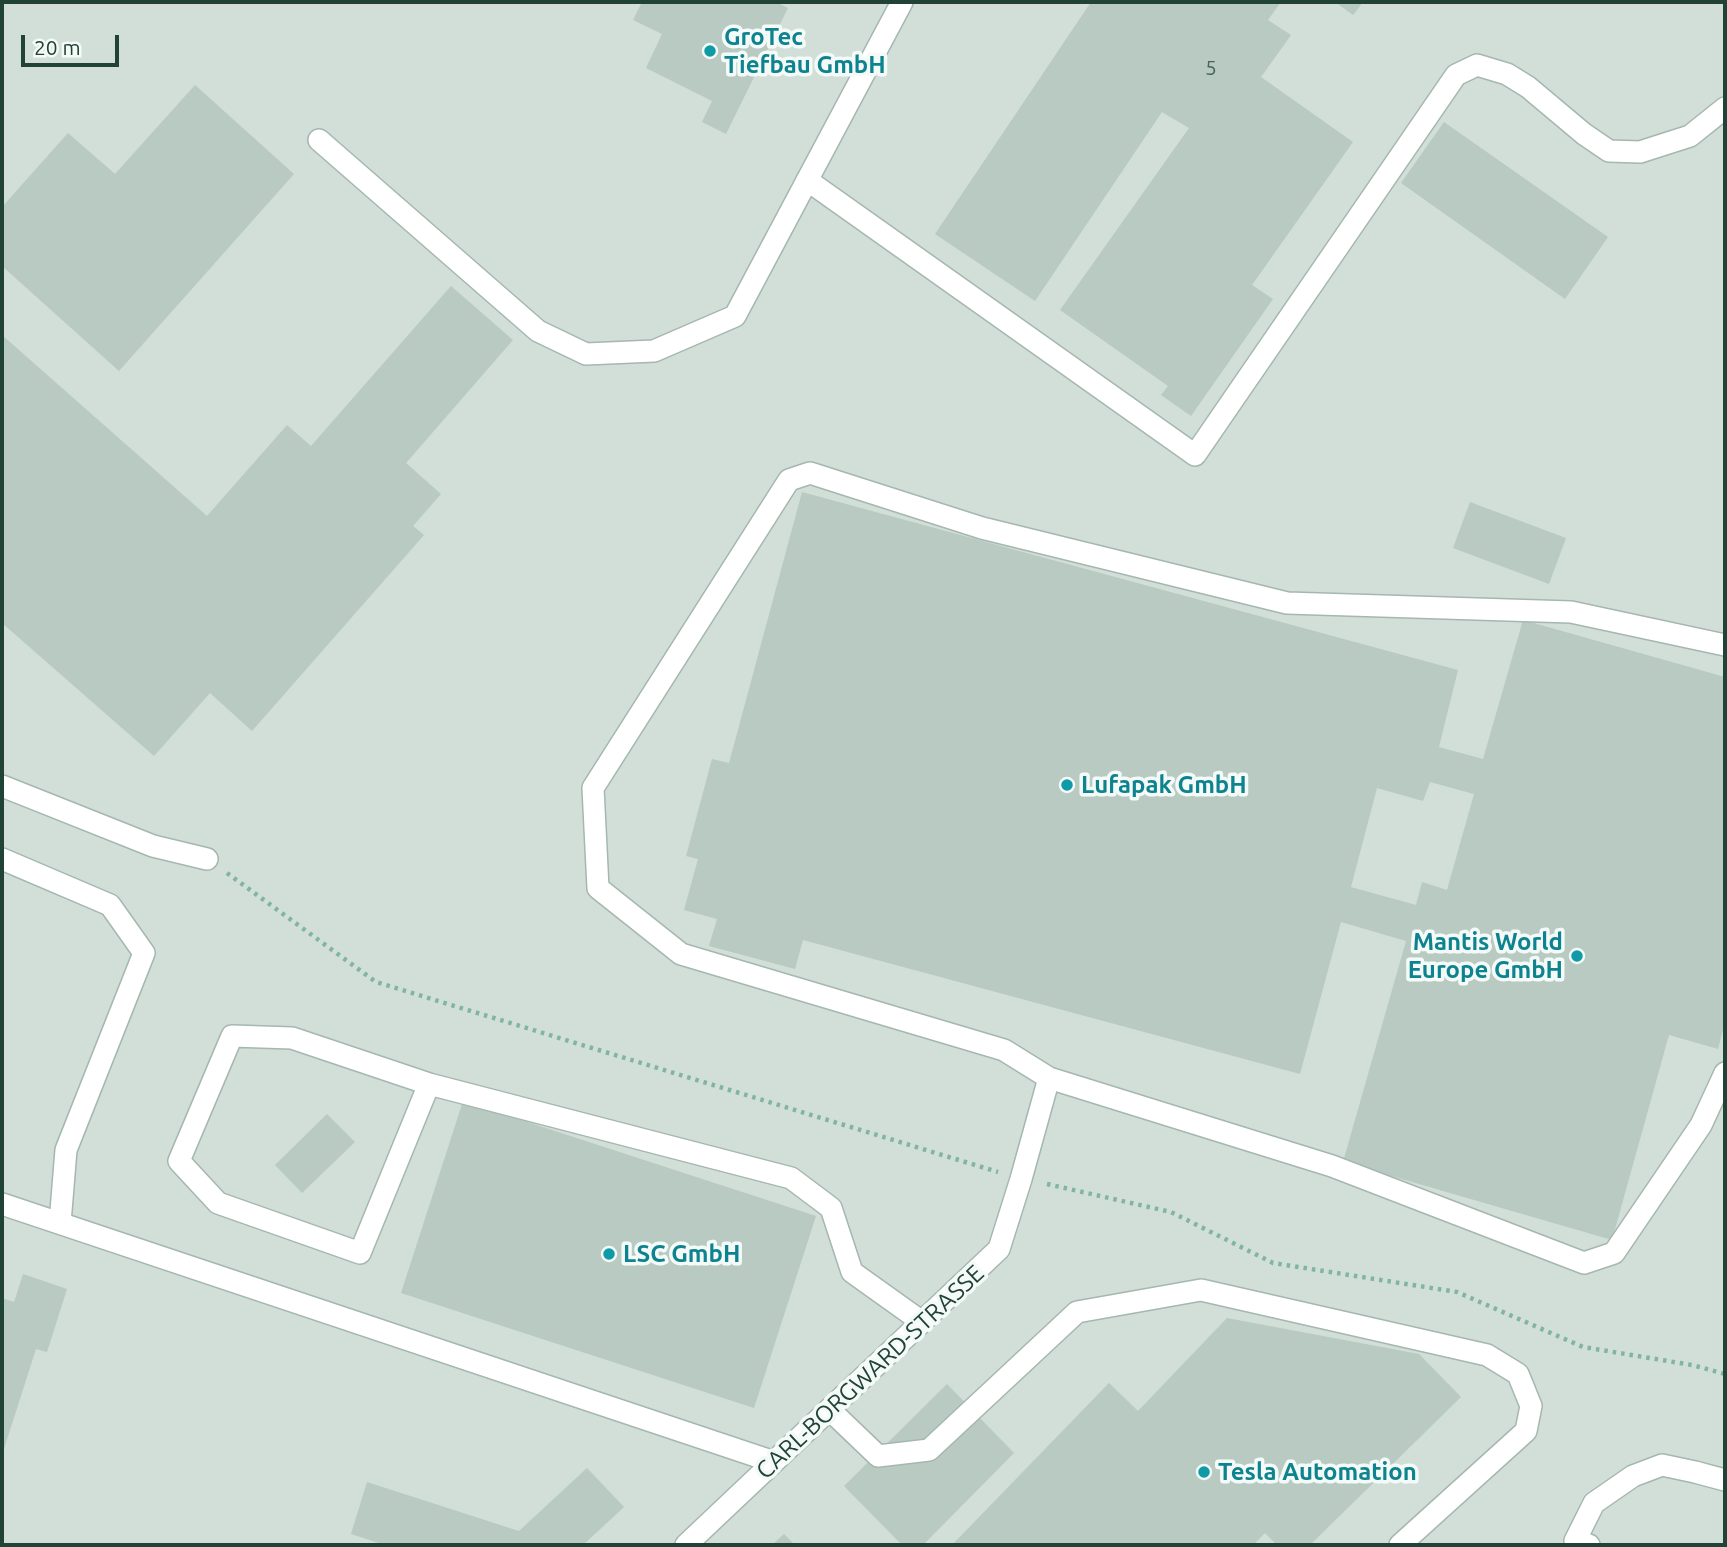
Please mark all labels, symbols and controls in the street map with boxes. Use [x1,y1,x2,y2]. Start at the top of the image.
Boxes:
scale bar [24,21,122,65]
place label: GroTec Tiefbau GmbH [724,23,886,79]
text: 20 m [34,35,81,59]
marker: GroTec Tiefbau GmbH [702,43,718,59]
house number: 5 [1205,55,1217,81]
place label: Lufapak GmbH [1081,771,1247,799]
marker: Lufapak GmbH [1059,777,1075,793]
place label: Mantis World Europe GmbH [1408,928,1563,984]
marker: Mantis World Europe GmbH [1569,948,1585,964]
place label: LSC GmbH [623,1240,740,1268]
marker: LSC GmbH [601,1246,617,1262]
street label: CARL-BORGWARD-STRASSE [750,1259,990,1485]
place label: Tesla Automation [1218,1458,1417,1486]
marker: Tesla Automation [1196,1464,1212,1480]

